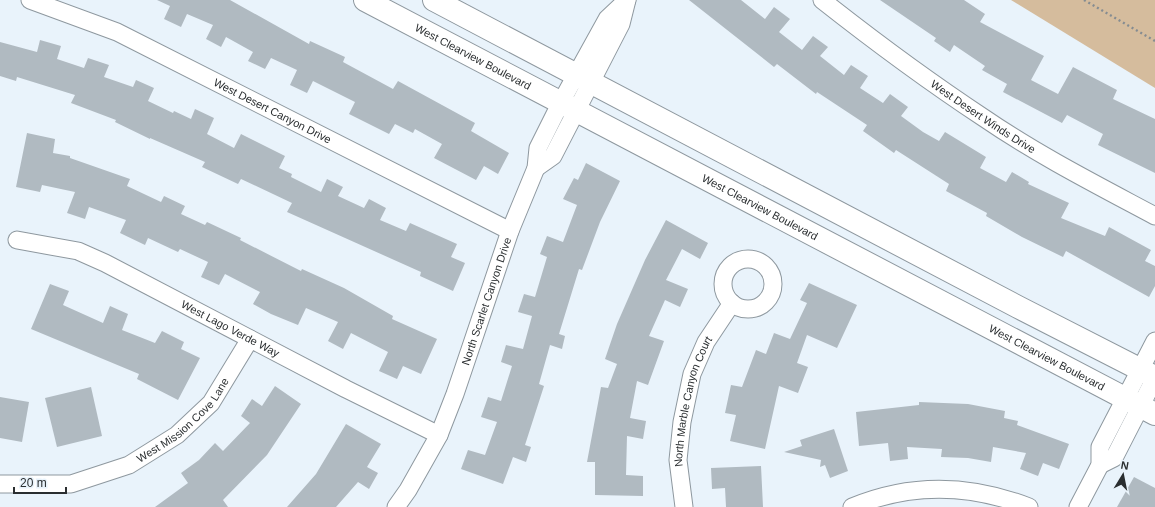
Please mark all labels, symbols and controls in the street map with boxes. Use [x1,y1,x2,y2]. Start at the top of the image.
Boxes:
street label: West Clearview Boulevard [413,21,533,92]
street label: West Desert Canyon Drive [212,76,333,145]
street label: West Desert Winds Drive [929,78,1038,155]
street label: West Clearview Boulevard [700,172,820,242]
street label: North Scarlet Canyon Drive [459,236,513,367]
street label: West Lago Verde Way [179,298,282,359]
street label: West Clearview Boulevard [987,322,1107,393]
street label: North Marble Canyon Court [672,334,714,467]
street label: West Mission Cove Lane [134,376,231,465]
north arrow [1103,455,1143,495]
text: N [1120,459,1130,472]
scale bar [14,469,66,495]
text: 20 m [20,476,47,490]

